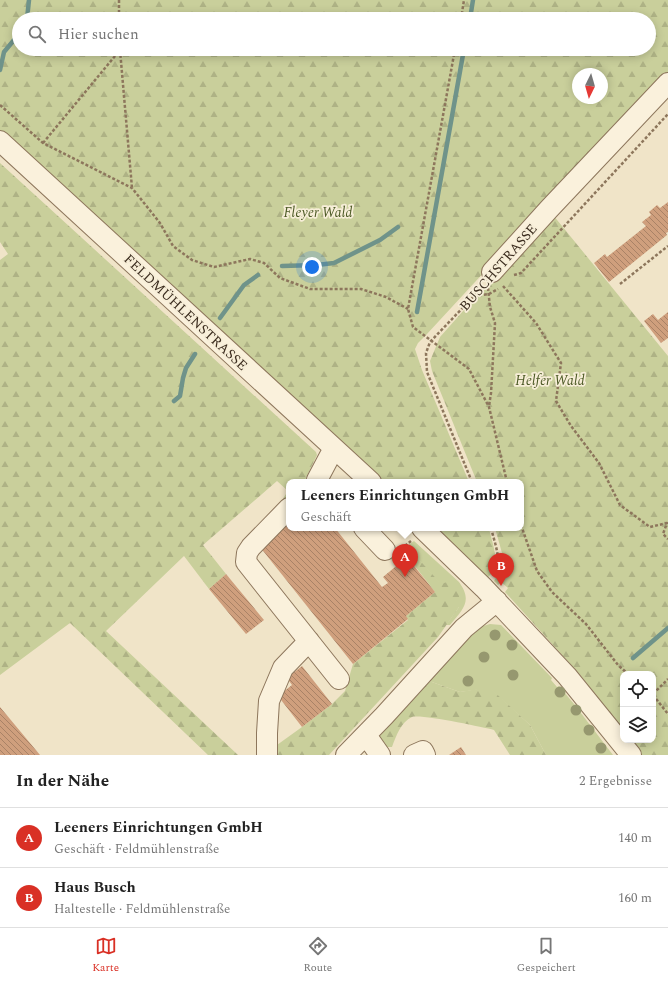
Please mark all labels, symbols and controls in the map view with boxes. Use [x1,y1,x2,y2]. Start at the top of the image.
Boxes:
search box [12,12,656,56]
icon: search [26,23,48,45]
text: Hier suchen [58,23,139,46]
north arrow [572,68,608,104]
park label: Fleyer Wald [283,202,353,223]
street label: BUSCHSTRASSE [454,219,542,316]
street label: FELDMÜHLENSTRASSE [119,249,252,376]
your location [302,257,322,277]
park label: Helfer Wald [515,370,585,391]
popup [286,479,524,531]
text: Leeners Einrichtungen GmbH [301,484,509,507]
text: Geschäft [301,507,351,527]
pin: A [392,544,418,577]
pin: B [488,553,514,586]
map controls [620,671,656,743]
button: locate [620,671,656,707]
button: layers [620,707,656,743]
text: In der Nähe [16,768,109,794]
text: 2 Ergebnisse [579,771,652,791]
text: Leeners Einrichtungen GmbH [54,816,263,839]
text: A [24,828,34,848]
text: 140 m [618,828,652,848]
text: Geschäft · Feldmühlenstraße [54,839,219,859]
text: Haus Busch [54,876,136,899]
text: B [24,888,34,908]
text: 160 m [618,888,652,908]
text: Haltestelle · Feldmühlenstraße [54,899,230,919]
tab: Karte [92,935,119,976]
tab: Route [304,935,332,976]
tab: Gespeichert [517,935,576,976]

